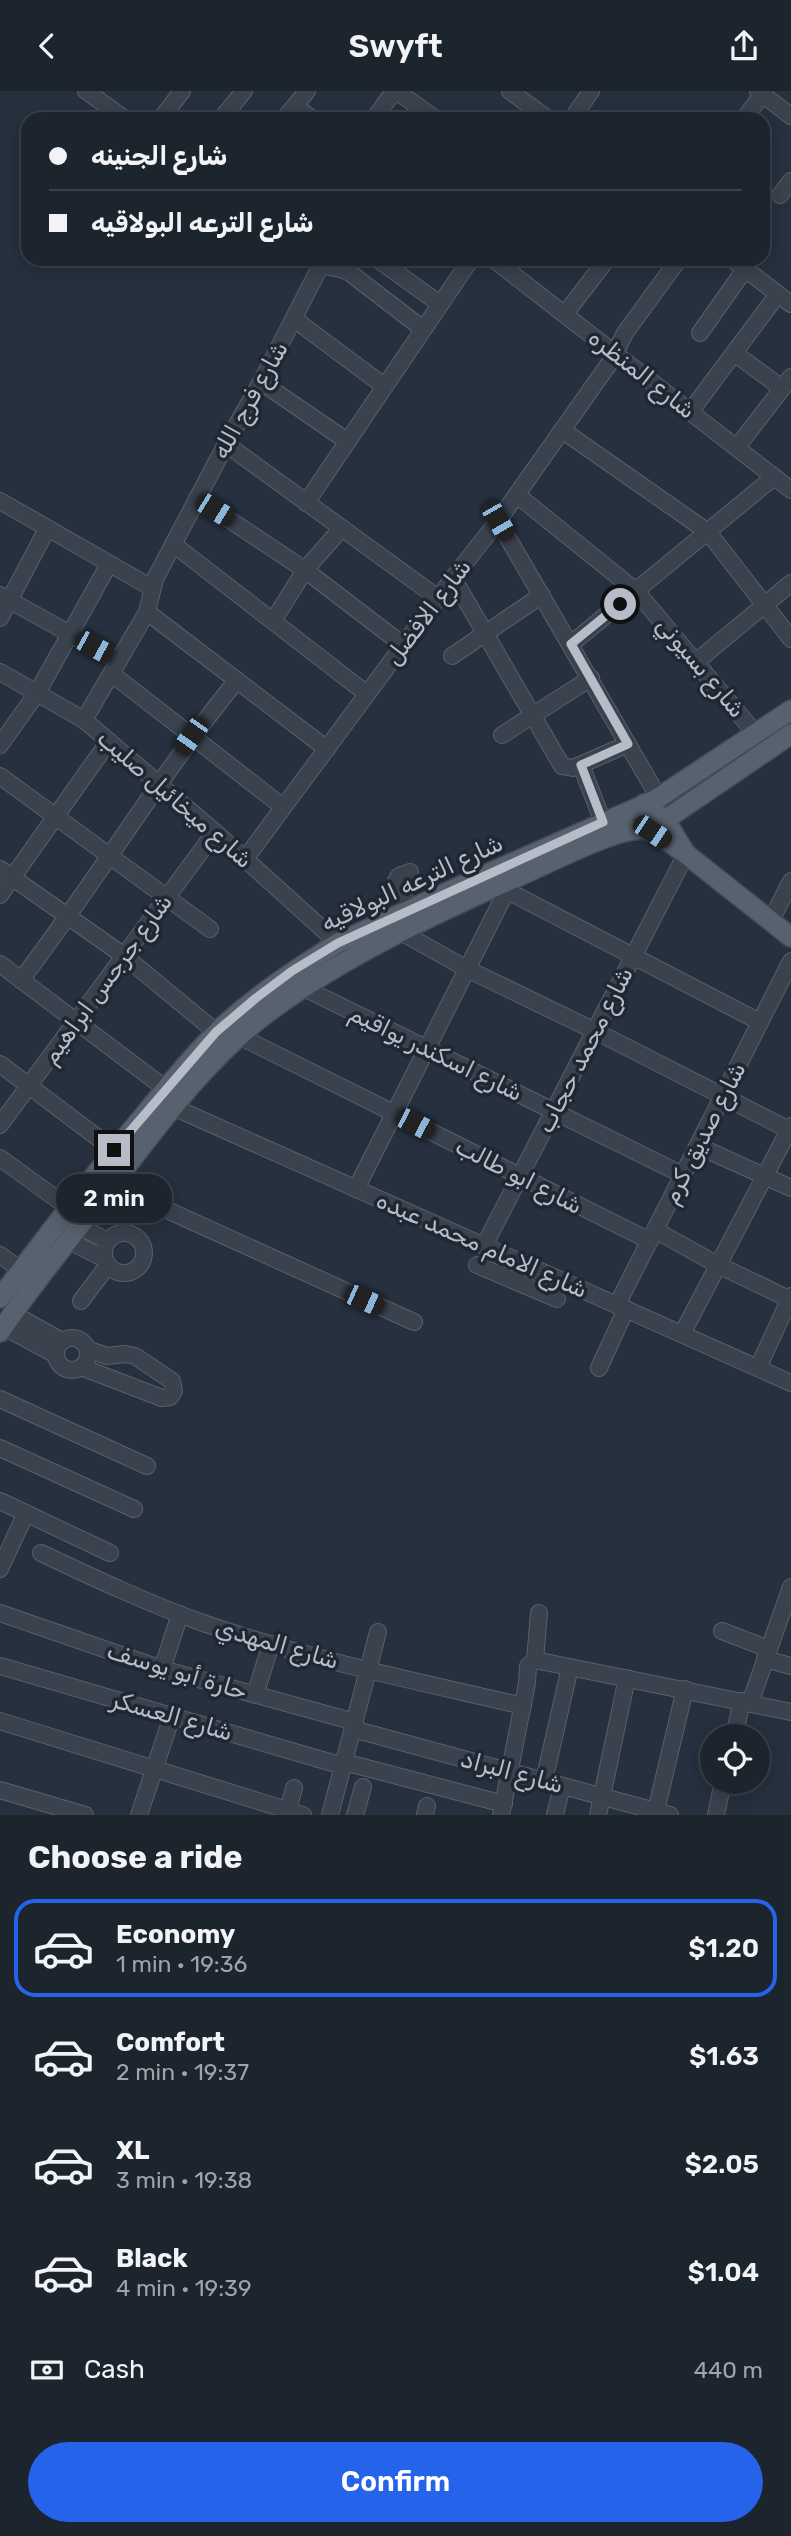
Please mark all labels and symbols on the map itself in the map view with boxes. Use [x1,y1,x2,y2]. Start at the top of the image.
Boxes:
street label: شارع المنظره [581,323,701,426]
street label: شارع فرج الله [206,336,296,465]
car [192,490,239,530]
car [479,498,518,544]
street label: شارع الافضل [379,553,479,672]
route start [604,588,636,620]
street label: شارع بسيوني [648,611,751,726]
car [71,628,118,666]
car [171,713,212,759]
street label: شارع ميخائيل صليب [90,724,258,876]
car [629,812,676,852]
street label: شارع الترعه البولاقيه [317,829,508,939]
street label: شارع جرجس ابراهيم [36,889,180,1071]
street label: شارع محمد حجاب [531,962,641,1139]
street label: شارع اسكندر يواقيم [344,999,527,1109]
street label: شارع صديق كرم [656,1058,753,1209]
car [392,1105,439,1143]
street label: شارع ابو طالب [450,1132,587,1222]
route end [98,1134,130,1166]
callout: 2 min [56,1175,172,1223]
street label: شارع الامام محمد عبده [371,1186,592,1306]
car [341,1282,388,1318]
street label: شارع المهدي [211,1613,342,1678]
street label: حارة أبو يوسف [104,1636,250,1706]
street label: شارع العسكر [106,1685,236,1749]
street label: شارع البراد [457,1745,567,1801]

